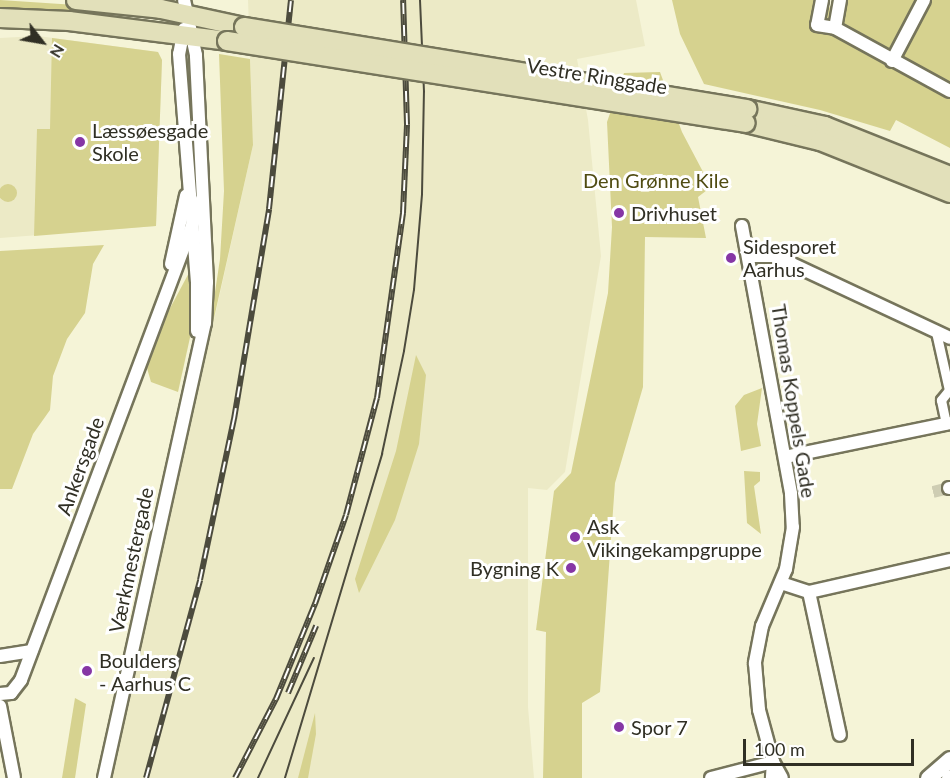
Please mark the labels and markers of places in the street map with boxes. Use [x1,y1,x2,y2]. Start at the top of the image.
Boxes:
place label: Læssøesgade Skole [92,118,208,165]
marker: Læssøesgade Skole [73,135,87,149]
place label: Drivhuset [631,201,717,225]
marker: Drivhuset [612,206,626,220]
place label: Sidesporet Aarhus [743,234,836,281]
marker: Sidesporet Aarhus [724,251,738,265]
place label: Ask Vikingekampgruppe [587,514,762,561]
marker: Ask Vikingekampgruppe [568,530,582,544]
place label: Bygning K [470,556,559,580]
marker: Bygning K [564,561,578,575]
place label: Boulders - Aarhus C [99,648,192,695]
marker: Boulders - Aarhus C [80,664,94,678]
place label: Spor 7 [631,715,688,739]
marker: Spor 7 [612,720,626,734]

